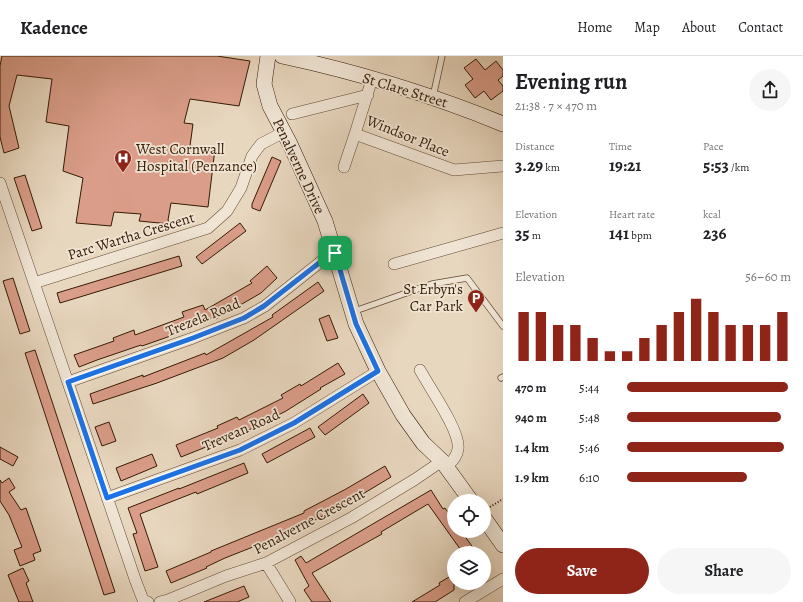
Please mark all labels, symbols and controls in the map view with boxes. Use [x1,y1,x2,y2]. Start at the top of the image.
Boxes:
text: Kadence [20,15,88,41]
text: Home [577,18,612,37]
text: Map [634,18,660,37]
text: About [682,18,716,37]
text: Contact [738,18,783,37]
text: Evening run [515,67,627,97]
street label: St Clare Street [360,68,450,112]
button: share [749,69,791,111]
text: 21:38 · 7 × 470 m [515,97,597,114]
street label: Windsor Place [363,110,453,162]
street label: Penalverne Drive [268,115,330,217]
place label: West Cornwall Hospital (Penzance) [135,139,257,176]
text: Distance [515,139,554,154]
text: Time [609,139,632,154]
text: Pace [703,139,723,154]
hospital icon: West Cornwall Hospital (Penzance) [113,148,133,173]
text: 3.29 [515,154,543,177]
text: 19:21 [609,154,641,177]
text: 5:53 [703,154,729,177]
text: km [543,160,560,175]
text: /km [729,160,749,175]
street label: Parc Wartha Crescent [65,207,197,265]
text: Elevation [515,207,557,222]
text: Heart rate [609,207,655,222]
text: kcal [703,207,721,222]
text: 35 [515,222,530,245]
text: 141 [609,222,629,245]
text: 236 [703,222,726,245]
text: m [530,228,541,243]
text: bpm [629,228,652,243]
pin [318,236,352,270]
icon: arrive [324,242,346,264]
text: Elevation [515,268,565,285]
text: 56–60 m [745,268,791,285]
place label: St Erbyn's Car Park [403,279,464,316]
parking icon: St Erbyn's Car Park [466,288,486,313]
street label: Trezela Road [163,293,244,341]
text: 470 m [515,379,546,396]
text: 5:44 [579,379,599,396]
street label: Trevean Road [199,404,284,456]
text: 940 m [515,409,547,426]
text: 5:48 [579,409,600,426]
text: 1.4 km [515,439,549,456]
text: 5:46 [579,439,600,456]
text: 1.9 km [515,469,549,486]
text: 6:10 [579,469,599,486]
street label: Penalverne Crescent [250,483,368,559]
map controls [447,494,491,590]
button: locate [447,494,491,538]
button: layers [447,546,491,590]
button: Save [515,548,649,594]
button: Share [657,548,791,594]

